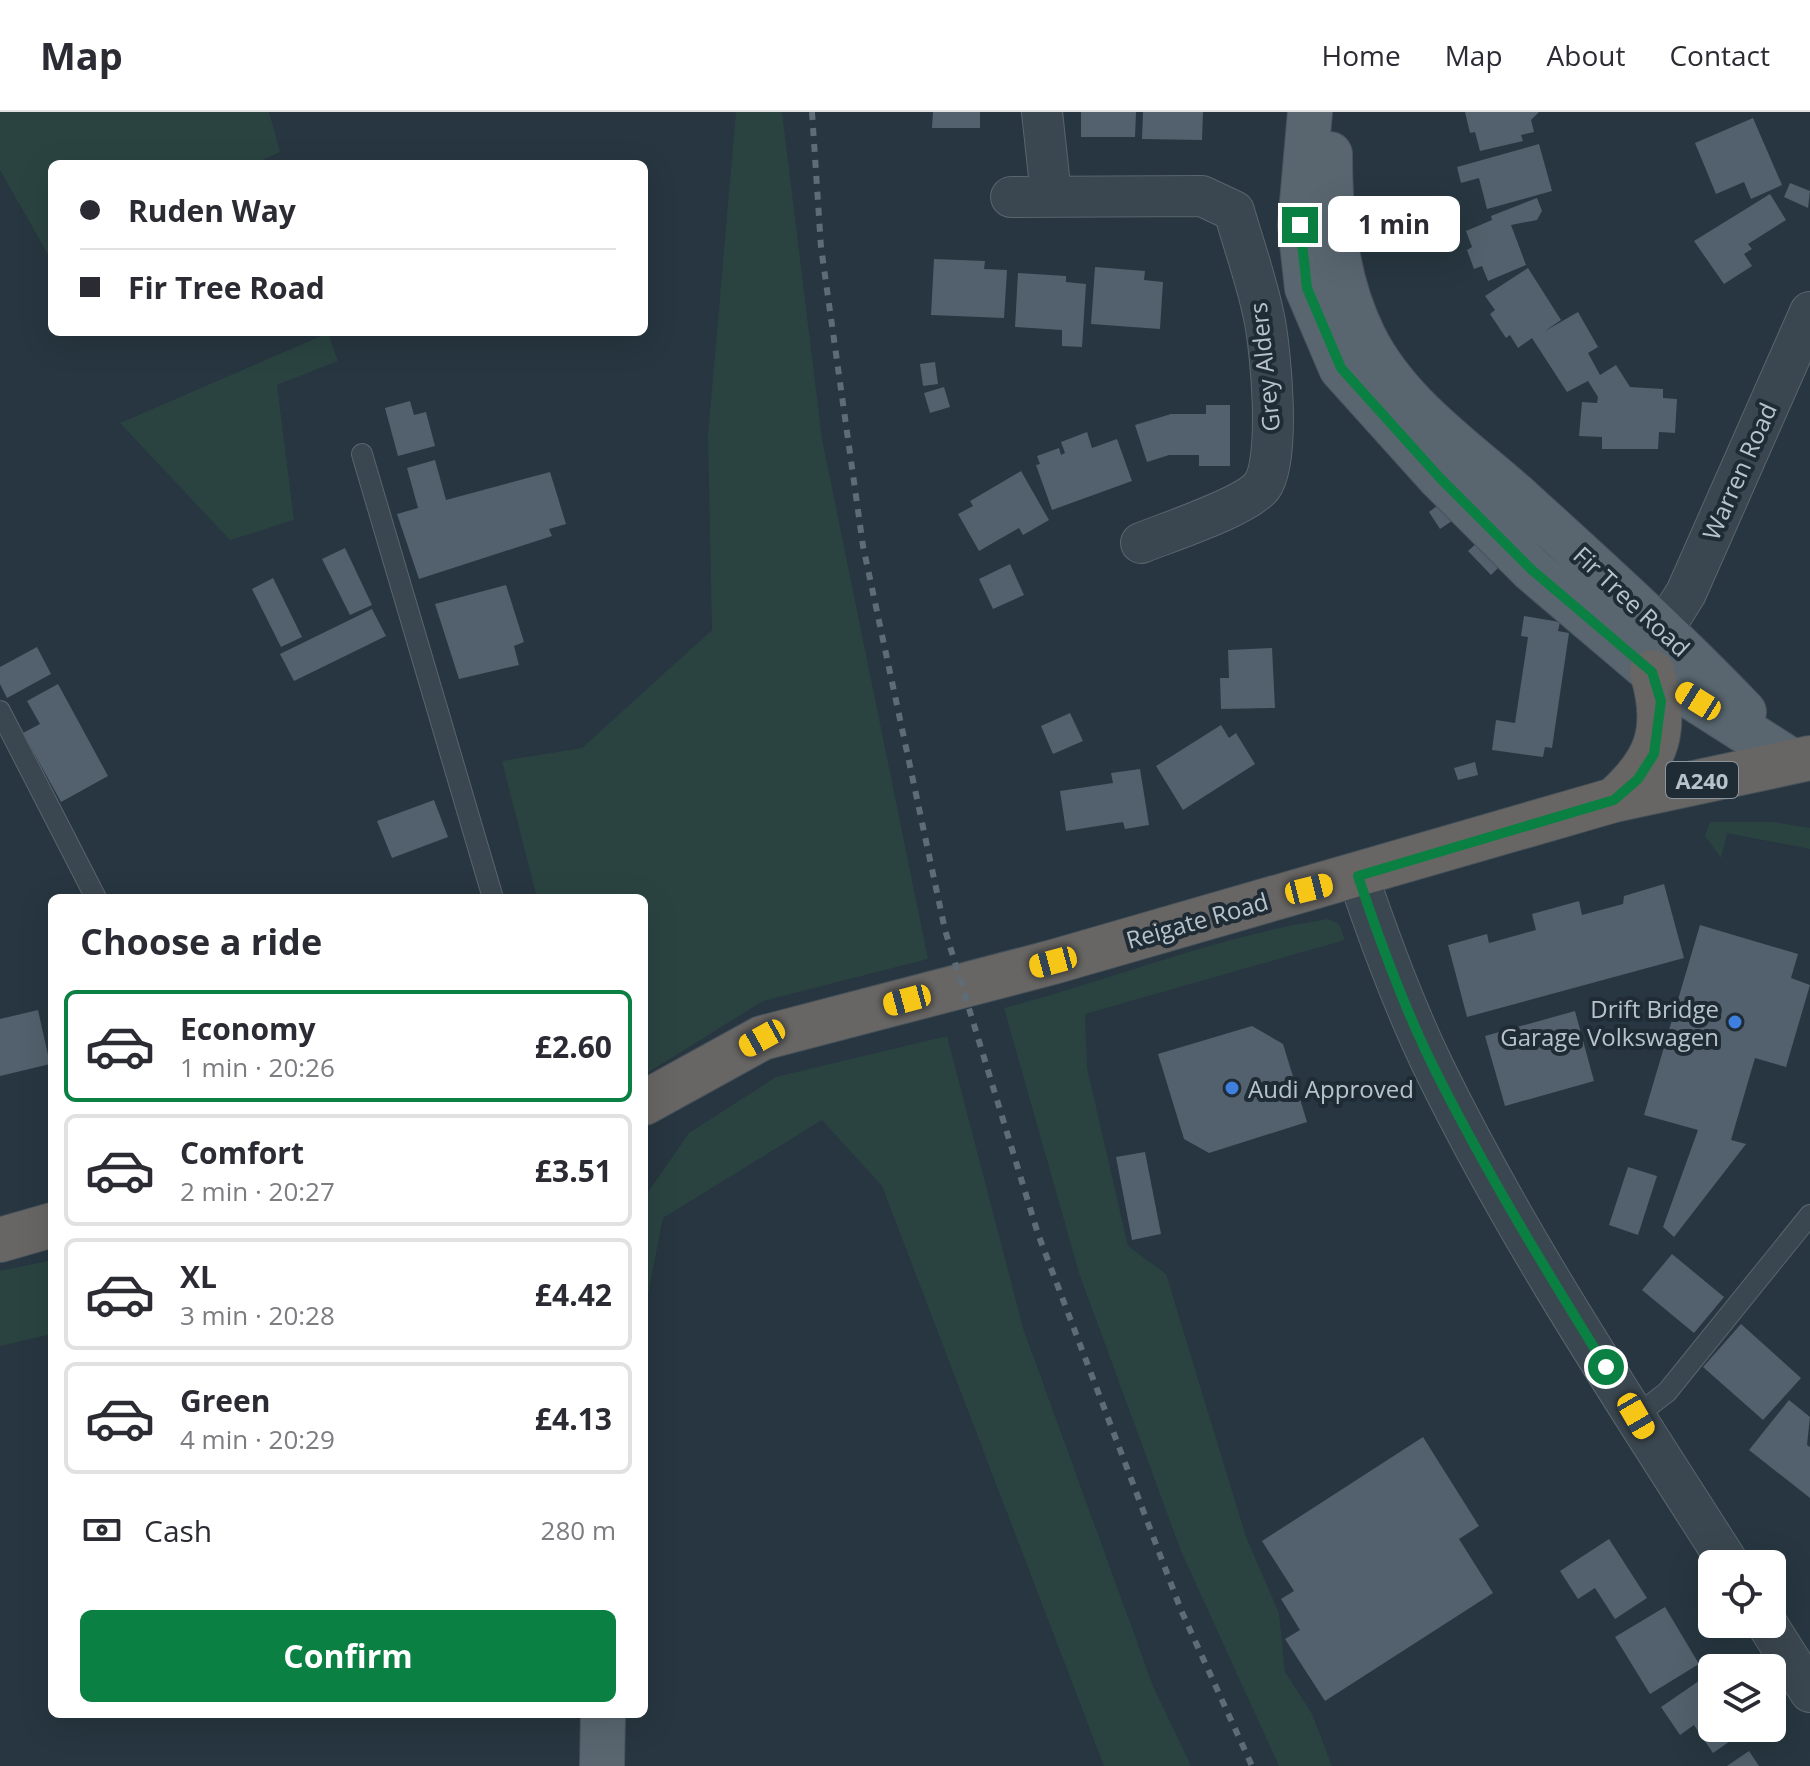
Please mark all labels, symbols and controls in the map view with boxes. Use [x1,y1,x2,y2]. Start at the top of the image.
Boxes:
text: Map [40,29,123,81]
text: Home [1322,36,1401,74]
text: Map [1445,36,1503,74]
text: About [1547,36,1625,74]
text: Contact [1669,36,1770,74]
text: Ruden Way [128,190,296,231]
callout: 1 min [1328,197,1460,253]
text: 1 min [1358,206,1430,242]
route end [1282,207,1318,243]
text: Fir Tree Road [128,267,325,308]
street label: Grey Alders [1241,301,1287,433]
street label: Warren Road [1694,397,1784,545]
street label: Fir Tree Road [1567,538,1697,664]
car [1671,678,1725,724]
road number: A240 [1666,762,1738,798]
car [1283,872,1335,906]
street label: Reigate Road [1122,884,1272,956]
text: Choose a ride [80,917,322,966]
car [1027,944,1079,980]
car [881,982,933,1018]
place label: Drift Bridge Garage Volkswagen [1500,992,1719,1053]
text: Economy [180,1008,316,1049]
icon: car [84,1010,156,1082]
marker: Drift Bridge Garage Volkswagen [1726,1013,1744,1031]
car [735,1016,789,1060]
text: £2.60 [535,1026,612,1067]
text: 1 min · 20:26 [180,1049,335,1085]
place label: Audi Approved [1248,1072,1414,1105]
marker: Audi Approved [1223,1079,1241,1097]
text: Comfort [180,1132,304,1173]
icon: car [84,1134,156,1206]
text: £3.51 [535,1150,612,1191]
text: 2 min · 20:27 [180,1173,335,1209]
text: XL [180,1256,217,1297]
icon: car [84,1258,156,1330]
text: £4.42 [535,1274,612,1315]
text: 3 min · 20:28 [180,1297,335,1333]
route start [1588,1349,1624,1385]
text: Green [180,1380,271,1421]
icon: car [84,1382,156,1454]
car [1614,1389,1658,1443]
text: £4.13 [535,1398,612,1439]
text: 4 min · 20:29 [180,1421,335,1457]
icon: cash [80,1508,124,1552]
text: Cash [144,1510,212,1551]
text: 280 m [541,1512,616,1548]
map controls [1698,1550,1786,1742]
button: locate [1698,1550,1786,1638]
button: Confirm [80,1610,616,1702]
button: layers [1698,1654,1786,1742]

